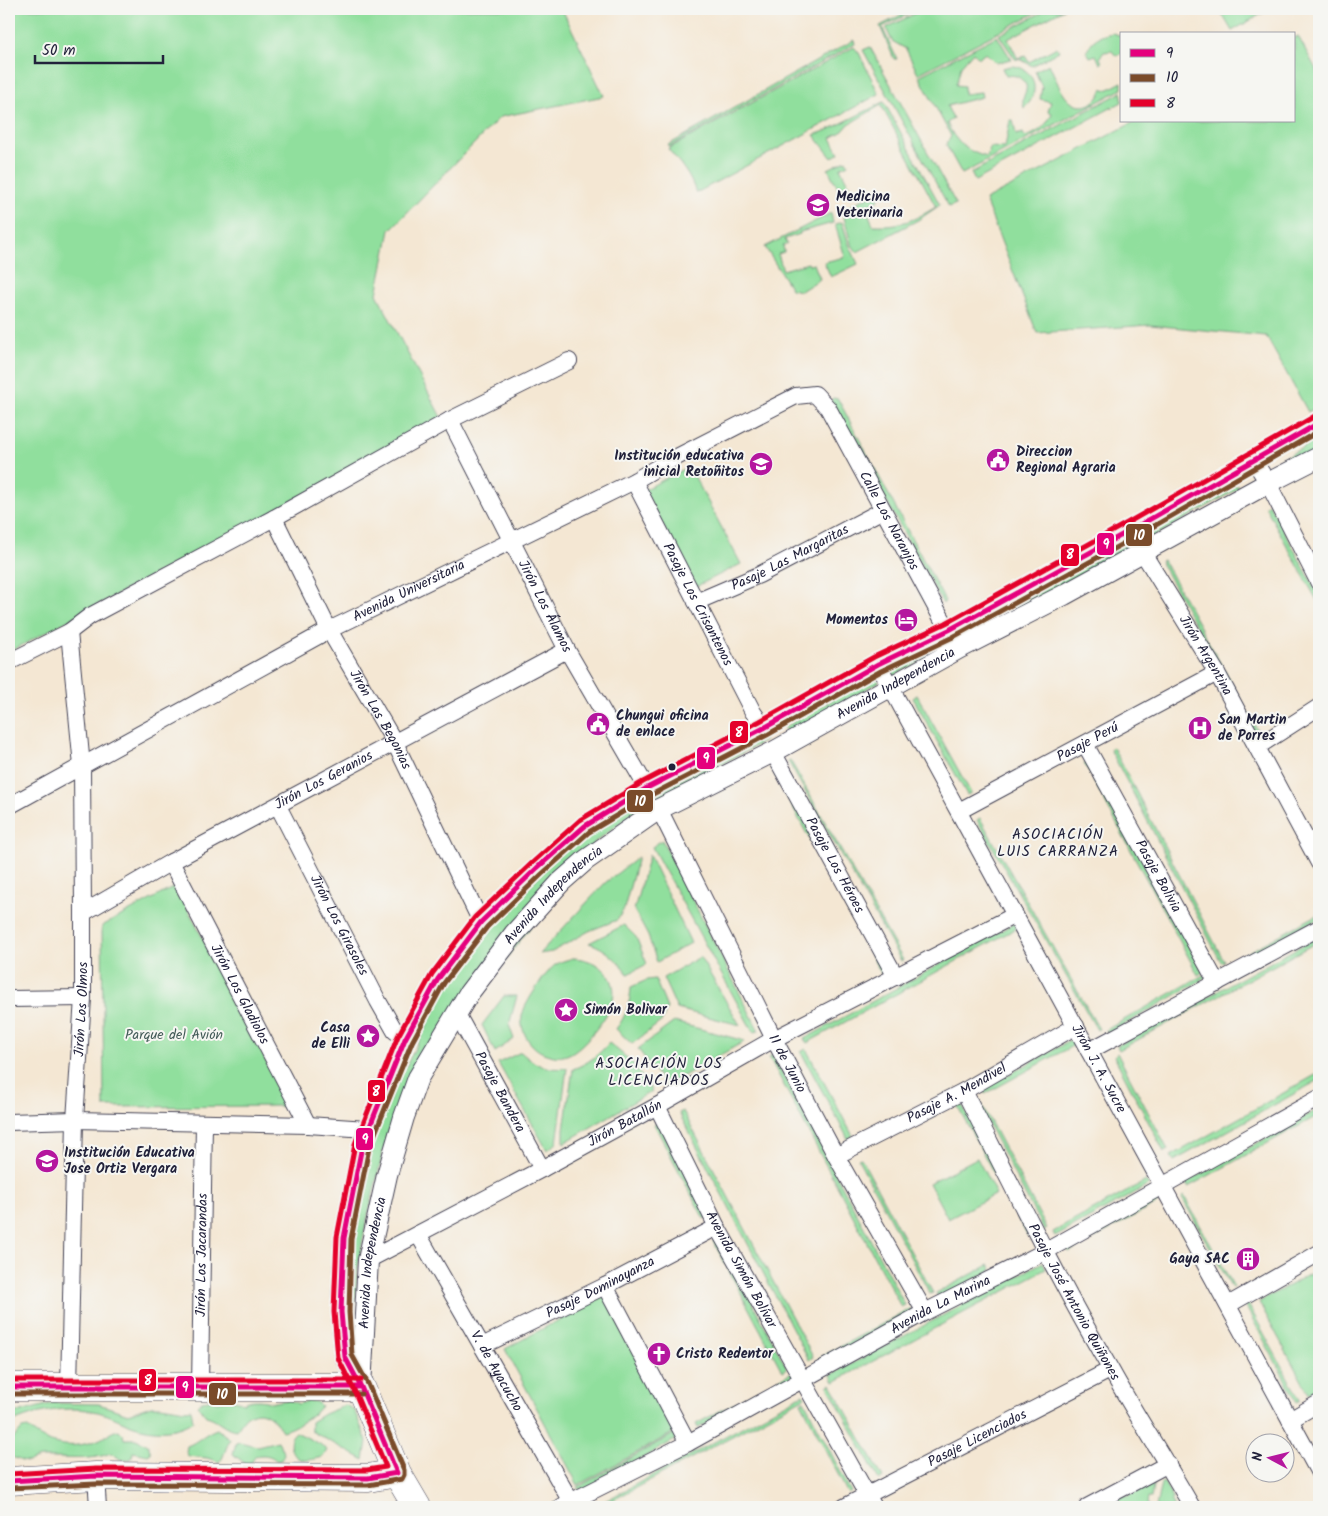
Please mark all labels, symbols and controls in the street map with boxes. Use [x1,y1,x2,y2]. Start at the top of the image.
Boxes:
scale bar [35,32,162,64]
legend [1120,32,1296,122]
text: 50 m [42,39,76,63]
text: 9 [1166,42,1174,66]
text: 10 [1166,66,1179,90]
text: 8 [1166,92,1176,116]
place label: Medicina Veterinaria [836,186,903,224]
school or university icon: Medicina Veterinaria [805,192,831,218]
place label: Direccion Regional Agraria [1016,441,1116,479]
place label: Institución educativa inicial Retoñitos [614,445,744,483]
public building icon: Direccion Regional Agraria [985,447,1011,473]
school or university icon: Institución educativa inicial Retoñitos [748,451,774,477]
street label: Calle Los Naranjos [853,467,925,574]
street label: Pasaje Las Margaritas [728,519,853,597]
line badge: 10 [1125,523,1153,547]
text: 10 [1133,525,1146,547]
line badge: 9 [1096,532,1115,556]
text: 9 [1102,534,1110,556]
street label: Pasaje Los Crisantenos [657,539,739,670]
line badge: 8 [1060,543,1080,567]
text: 8 [1066,544,1075,566]
street label: Avenida Universitaria [349,554,469,628]
street label: Jirón Los Álamos [512,556,578,657]
hotel icon: Momentos [893,607,919,633]
place label: Momentos [826,609,888,631]
street label: Jirón Argentina [1173,611,1238,700]
street label: Avenida Independencia [832,642,959,726]
street label: Jirón Las Begonias [343,665,417,773]
place label: Chungui oficina de enlace [616,705,709,743]
place label: San Martin de Porres [1218,709,1287,747]
public building icon: Chungui oficina de enlace [585,711,611,737]
hospital icon: San Martin de Porres [1187,715,1213,741]
street label: Pasaje Perú [1053,716,1123,768]
line badge: 8 [729,720,749,744]
text: 8 [735,722,744,744]
street label: Jirón Los Geranios [271,745,377,816]
line badge: 9 [696,746,716,770]
text: 9 [702,748,710,770]
unlabelled marker [667,762,677,772]
line badge: 10 [626,789,654,813]
text: 10 [634,791,647,813]
street label: Pasaje Los Héroes [800,813,870,917]
district label: ASOCIACIÓN LUIS CARRANZA [997,823,1119,864]
street label: Pasaje Bolivia [1129,836,1187,917]
street label: Avenida Independencia [498,840,608,950]
street label: Jirón Los Girasoles [304,871,374,980]
street label: Jirón Los Gladiolos [205,940,275,1048]
street label: Jirón Los Olmos [68,962,94,1057]
place icon: Simón Bolivar [553,997,579,1023]
place label: Simón Bolivar [584,999,668,1021]
place label: Casa de Elli [311,1017,350,1055]
street label: Jirón J. A. Sucre [1065,1020,1132,1118]
place icon: Casa de Elli [355,1023,381,1049]
park label: Parque del Avión [125,1024,223,1046]
street label: 11 de Junio [762,1030,812,1097]
street label: Pasaje Bandera [469,1047,531,1137]
district label: ASOCIACIÓN LOS LICENCIADOS [595,1052,723,1093]
street label: Pasaje A. Mendivel [903,1057,1011,1129]
line badge: 8 [367,1079,386,1103]
text: 8 [372,1081,381,1103]
street label: Jirón Batallón [584,1094,666,1153]
line badge: 9 [355,1127,374,1151]
text: 9 [361,1129,369,1151]
place label: Institución Educativa Jose Ortiz Vergara [64,1142,195,1180]
school or university icon: Institución Educativa Jose Ortiz Vergara [34,1148,60,1174]
street label: Jirón Los Jacarandas [190,1193,214,1317]
street label: Avenida Independencia [353,1195,393,1329]
street label: Avenida Simón Bolívar [700,1207,783,1334]
street label: Pasaje José Antonio Quiñones [1022,1220,1126,1385]
building icon: Gaya SAC [1235,1246,1261,1272]
place label: Gaya SAC [1170,1248,1230,1270]
street label: Pasaje Dominayanza [542,1251,659,1324]
street label: Avenida La Marina [886,1270,994,1340]
street label: V. de Ayacucho [464,1327,528,1416]
church icon: Cristo Redentor [646,1341,672,1367]
place label: Cristo Redentor [676,1343,774,1365]
line badge: 8 [138,1368,157,1392]
text: 8 [144,1370,153,1392]
line badge: 9 [175,1375,195,1399]
text: 9 [181,1377,189,1399]
line badge: 10 [208,1382,237,1406]
text: 10 [216,1384,229,1406]
street label: Pasaje Licenciados [924,1404,1031,1473]
north arrow [1246,1434,1296,1484]
text: N [1247,1451,1270,1462]

